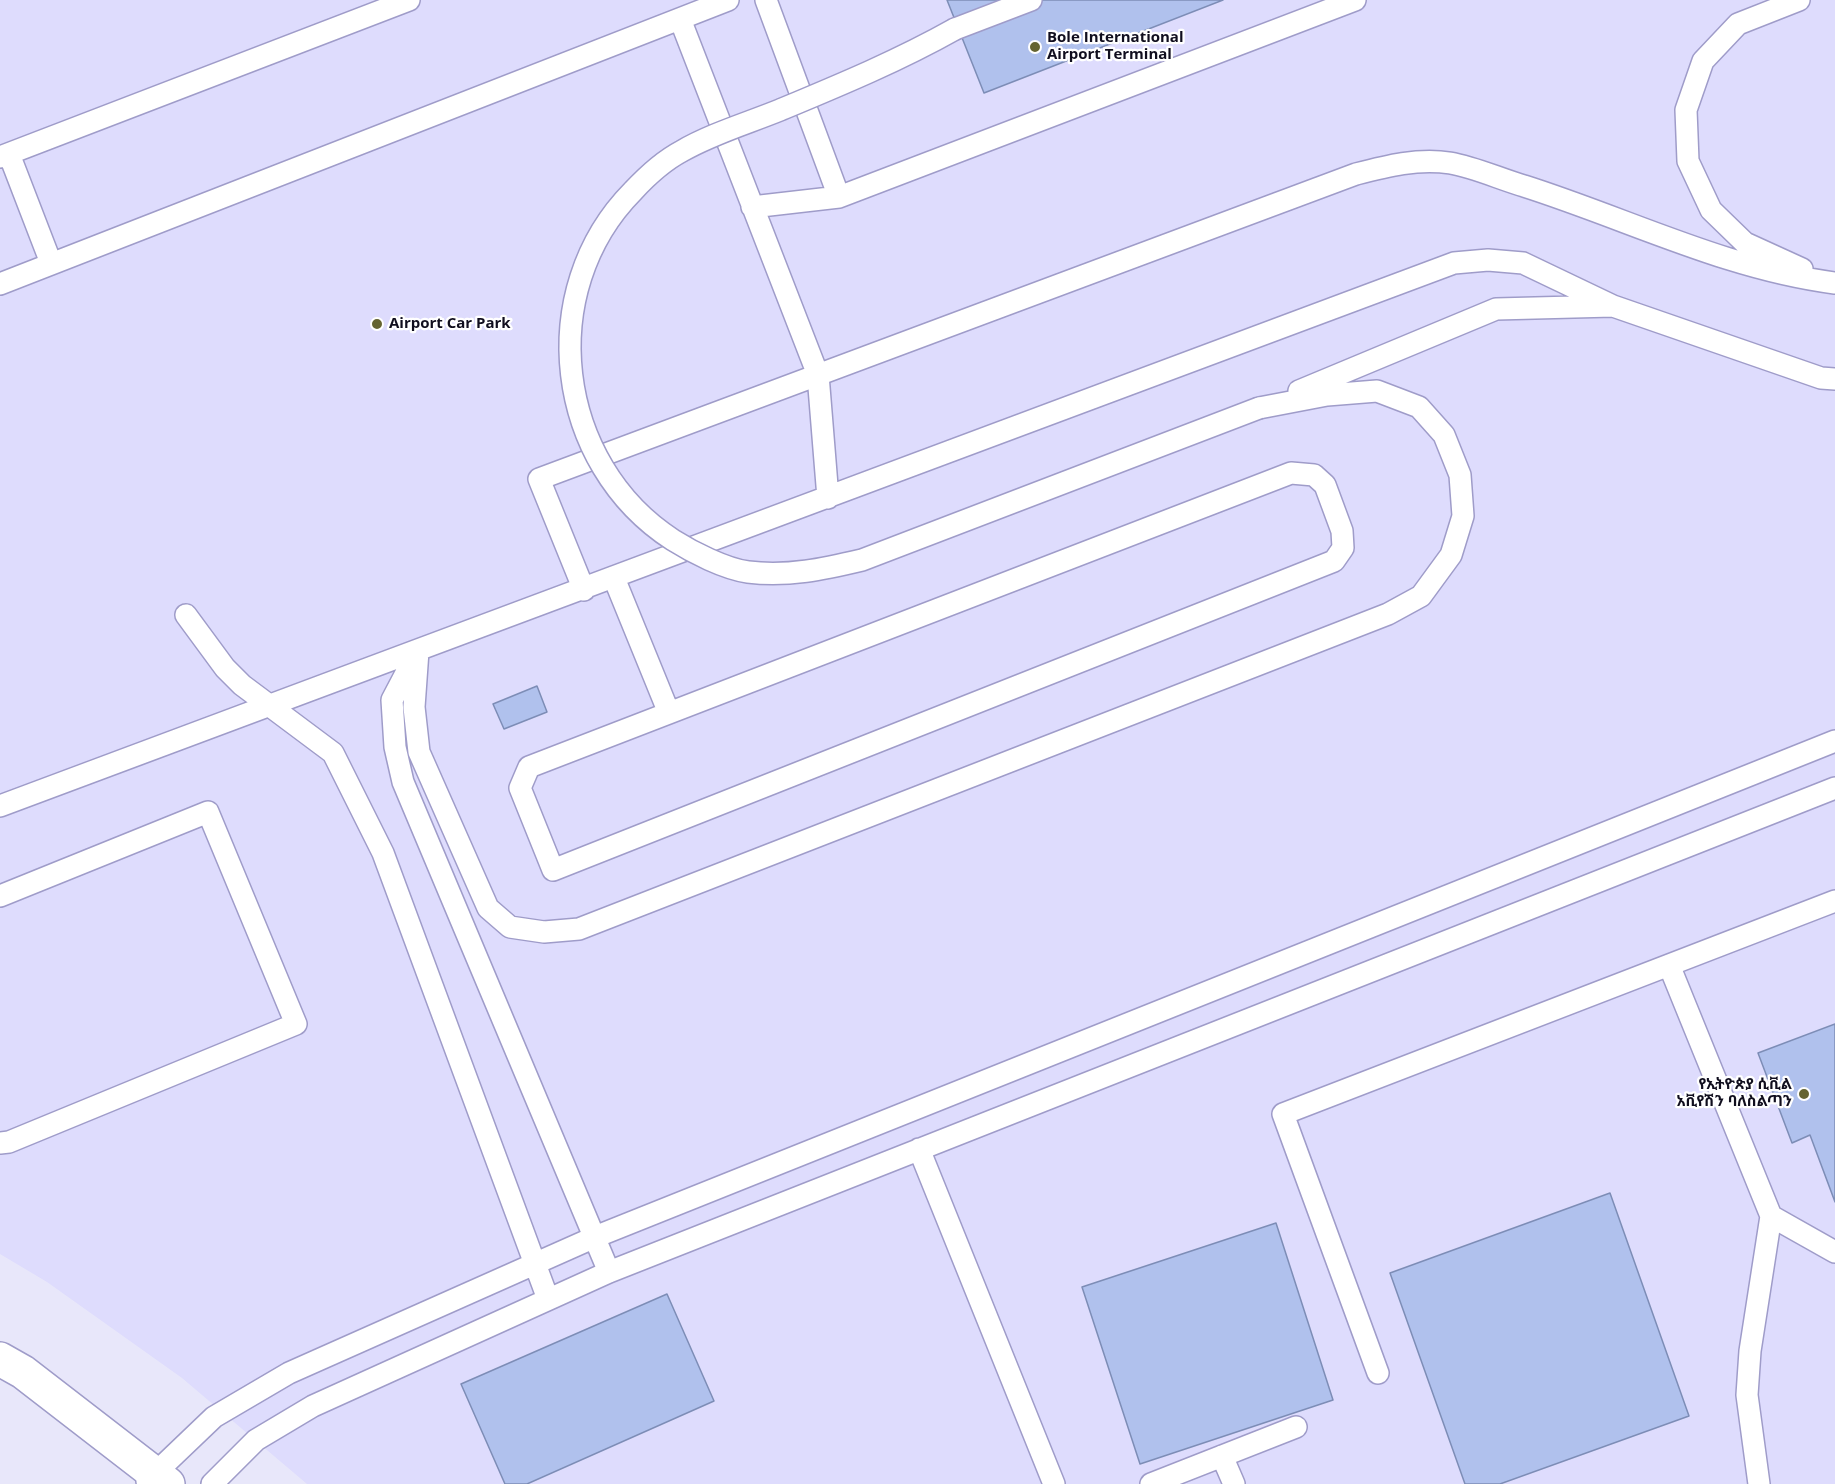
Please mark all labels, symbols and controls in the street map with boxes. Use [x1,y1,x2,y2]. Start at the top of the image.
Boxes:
place label: Bole International Airport Terminal [1047,29,1184,64]
marker: Bole International Airport Terminal [1028,40,1042,54]
place label: Airport Car Park [389,315,511,333]
marker: Airport Car Park [370,317,384,331]
place label: የኢትዮጵያ ሲቪል አቪየሽን ባለስልጣን [1676,1076,1792,1111]
marker: የኢትዮጵያ ሲቪል አቪየሽን ባለስልጣን [1797,1087,1811,1101]

